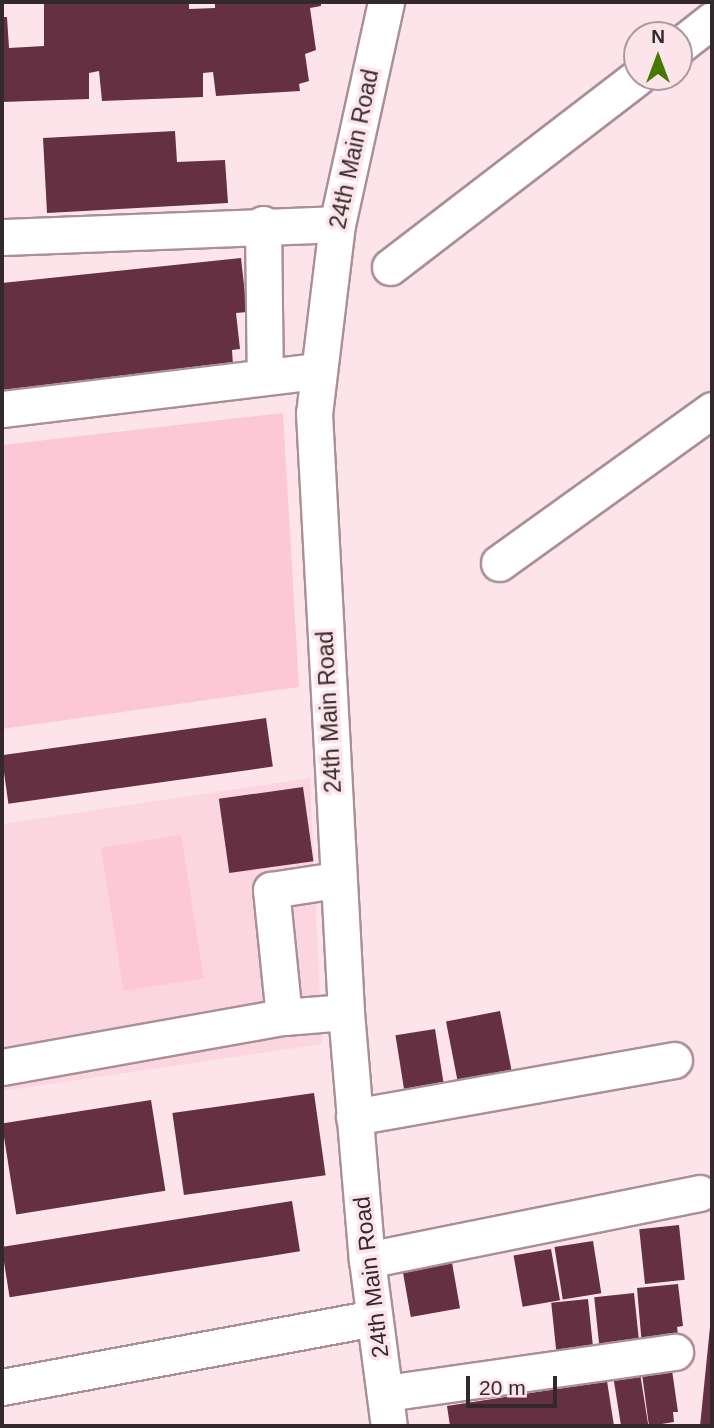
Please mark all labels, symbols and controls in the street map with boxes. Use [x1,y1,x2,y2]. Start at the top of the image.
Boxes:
north arrow [623,21,693,91]
text: N [651,26,665,47]
street label: 24th Main Road [324,67,384,231]
street label: 24th Main Road [311,630,347,794]
street label: 24th Main Road [347,1195,395,1359]
scale bar [469,1362,560,1406]
text: 20 m [479,1376,526,1399]

